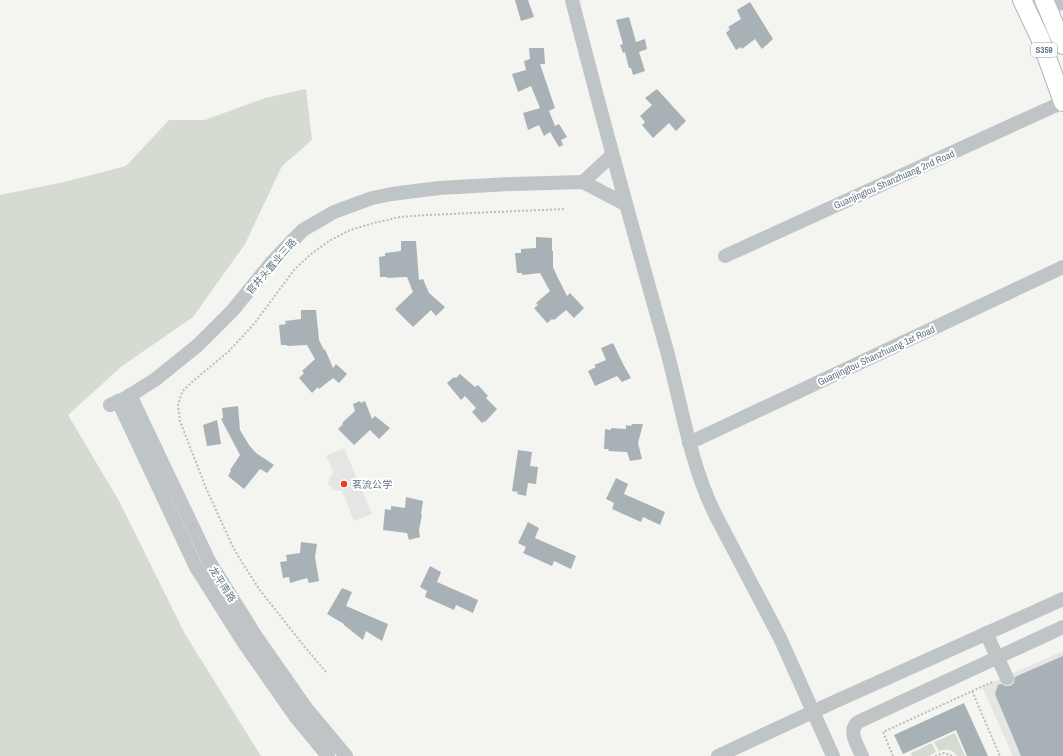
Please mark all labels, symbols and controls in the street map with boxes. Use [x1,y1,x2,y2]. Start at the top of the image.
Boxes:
road number: S359 [1031,43,1057,57]
street label: Guanjingtou Shanzhuang 2nd Road [832,147,957,212]
street label: 官井头置业三路 [244,236,299,297]
street label: Guanjingtou Shanzhuang 1st Road [815,322,937,388]
place label: 茗流公学 [352,478,392,491]
marker: 茗流公学 [339,479,349,489]
street label: 龙平南路 [206,564,239,605]

